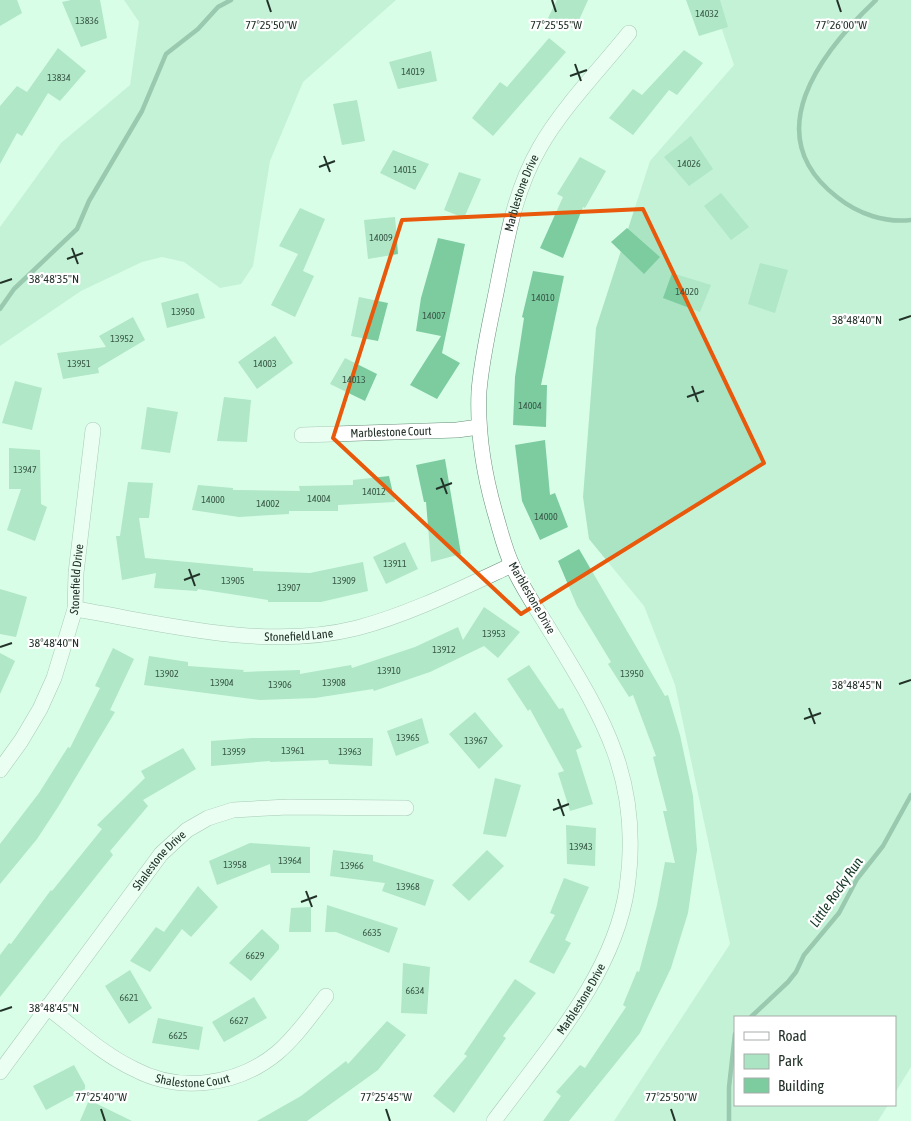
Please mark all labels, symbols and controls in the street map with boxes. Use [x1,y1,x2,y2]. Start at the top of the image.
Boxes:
house number: 14032 [695,8,719,19]
house number: 13836 [75,15,99,26]
text: 77°25'50"W [245,18,297,32]
text: 77°25'55"W [530,18,582,32]
text: 77°26'00"W [815,18,867,32]
house number: 14019 [401,66,425,77]
house number: 13834 [47,72,71,83]
street label: Marblestone Drive [502,152,542,233]
house number: 14026 [677,158,701,169]
house number: 14015 [393,164,417,175]
house number: 14009 [369,232,393,243]
text: 38°48'35"N [29,272,79,286]
house number: 14020 [675,286,699,297]
house number: 14010 [531,292,555,303]
house number: 13950 [171,306,195,317]
house number: 14007 [422,310,446,321]
text: 38°48'40"N [832,313,882,327]
house number: 13952 [110,333,134,344]
house number: 13951 [67,358,91,369]
house number: 14003 [253,358,277,369]
house number: 14013 [342,374,366,385]
house number: 14004 [518,400,542,411]
street label: Marblestone Court [350,424,432,440]
house number: 13947 [13,464,37,475]
house number: 14012 [362,486,386,497]
house number: 14004 [307,493,331,504]
house number: 14000 [201,494,225,505]
house number: 14002 [256,498,280,509]
house number: 14000 [534,511,558,522]
street label: Stonefield Drive [67,543,86,616]
house number: 13911 [383,558,407,569]
street label: Marblestone Drive [506,560,558,636]
house number: 13905 [221,575,245,586]
house number: 13909 [332,575,356,586]
house number: 13907 [277,582,301,593]
street label: Stonefield Lane [264,626,334,644]
house number: 13953 [482,628,506,639]
text: 38°48'40"N [29,636,79,650]
house number: 13912 [432,644,456,655]
house number: 13910 [377,665,401,676]
house number: 13902 [155,668,179,679]
house number: 13950 [620,668,644,679]
house number: 13904 [210,677,234,688]
house number: 13908 [322,677,346,688]
text: 38°48'45"N [832,678,882,692]
house number: 13906 [268,679,292,690]
house number: 13965 [396,732,420,743]
house number: 13967 [464,735,488,746]
house number: 13961 [281,745,305,756]
house number: 13959 [222,746,246,757]
house number: 13963 [338,746,362,757]
street label: Shalestone Drive [130,828,189,893]
house number: 13943 [569,841,593,852]
water label: Little Rocky Run [806,854,866,930]
house number: 13964 [278,855,302,866]
house number: 13958 [223,859,247,870]
house number: 13966 [340,860,364,871]
house number: 13968 [396,881,420,892]
house number: 6635 [363,927,382,938]
house number: 6629 [246,950,265,961]
street label: Marblestone Drive [554,961,608,1037]
house number: 6634 [406,985,425,996]
house number: 6621 [120,992,139,1003]
text: 38°48'45"N [29,1001,79,1015]
house number: 6627 [230,1015,249,1026]
legend [734,1016,896,1106]
text: Road [778,1027,807,1044]
house number: 6625 [169,1030,188,1041]
text: Park [778,1052,803,1069]
street label: Shalestone Court [154,1071,232,1090]
text: Building [778,1077,824,1094]
text: 77°25'40"W [75,1090,127,1104]
text: 77°25'45"W [360,1090,412,1104]
text: 77°25'50"W [645,1090,697,1104]

